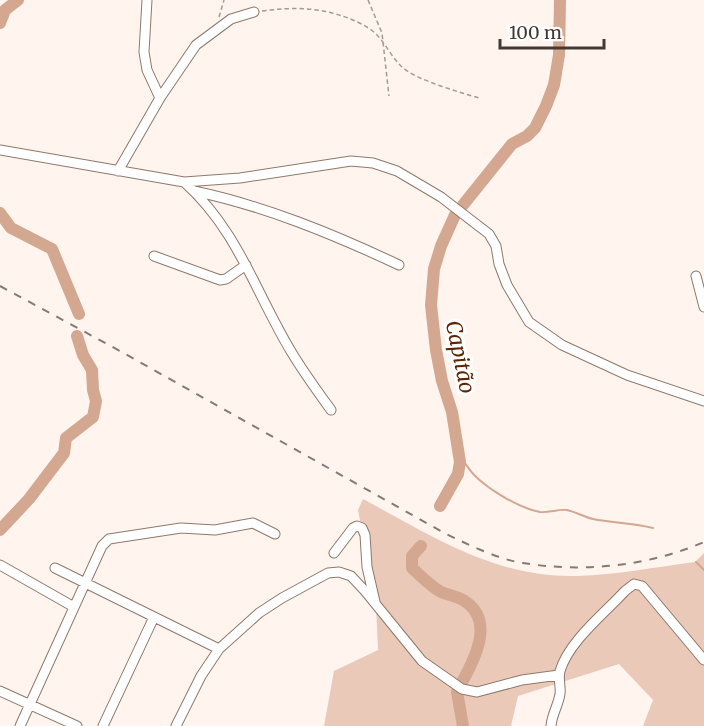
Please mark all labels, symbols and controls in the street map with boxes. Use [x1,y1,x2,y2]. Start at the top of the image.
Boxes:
scale bar [500,12,604,50]
text: 100 m [509,21,562,44]
water label: Capitão [440,318,481,396]

